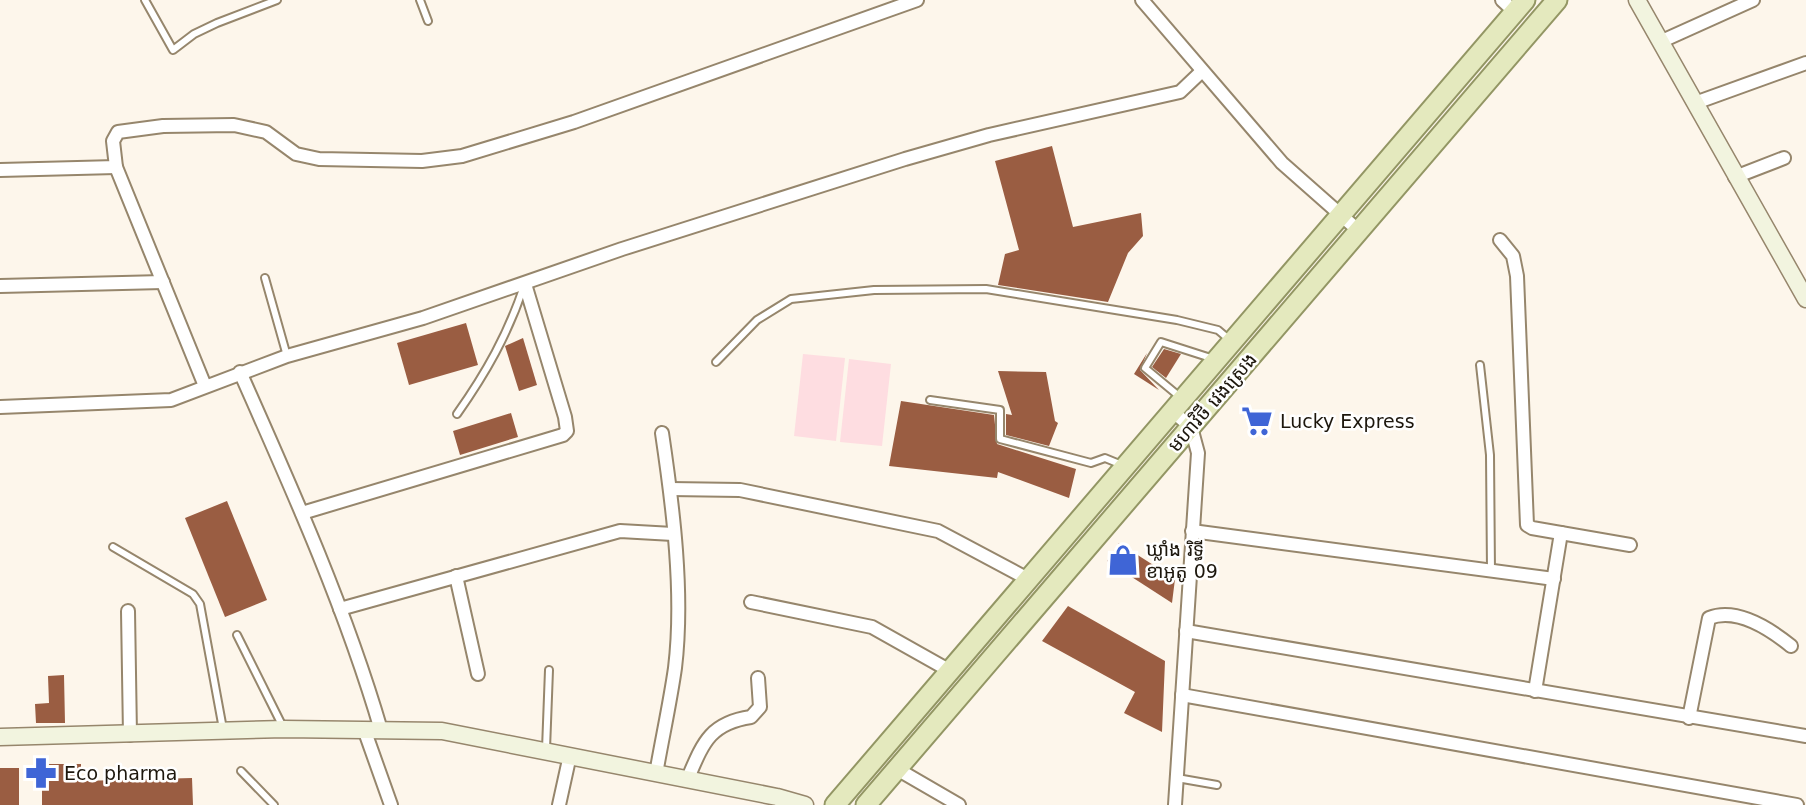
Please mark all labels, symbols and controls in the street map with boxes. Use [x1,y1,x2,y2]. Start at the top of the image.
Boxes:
street label: មហាវិថី វេងស្រេង [1163,348,1262,457]
supermarket icon: Lucky Express [1240,404,1274,438]
place label: Lucky Express [1280,410,1415,432]
place label: ឃ្លាំង រិទ្ធី ខាអូតូ 09 [1146,538,1218,583]
shop icon: ឃ្លាំង រិទ្ធី ខាអូតូ 09 [1106,543,1140,577]
pharmacy icon: Eco pharma [24,756,58,790]
place label: Eco pharma [64,762,178,784]

